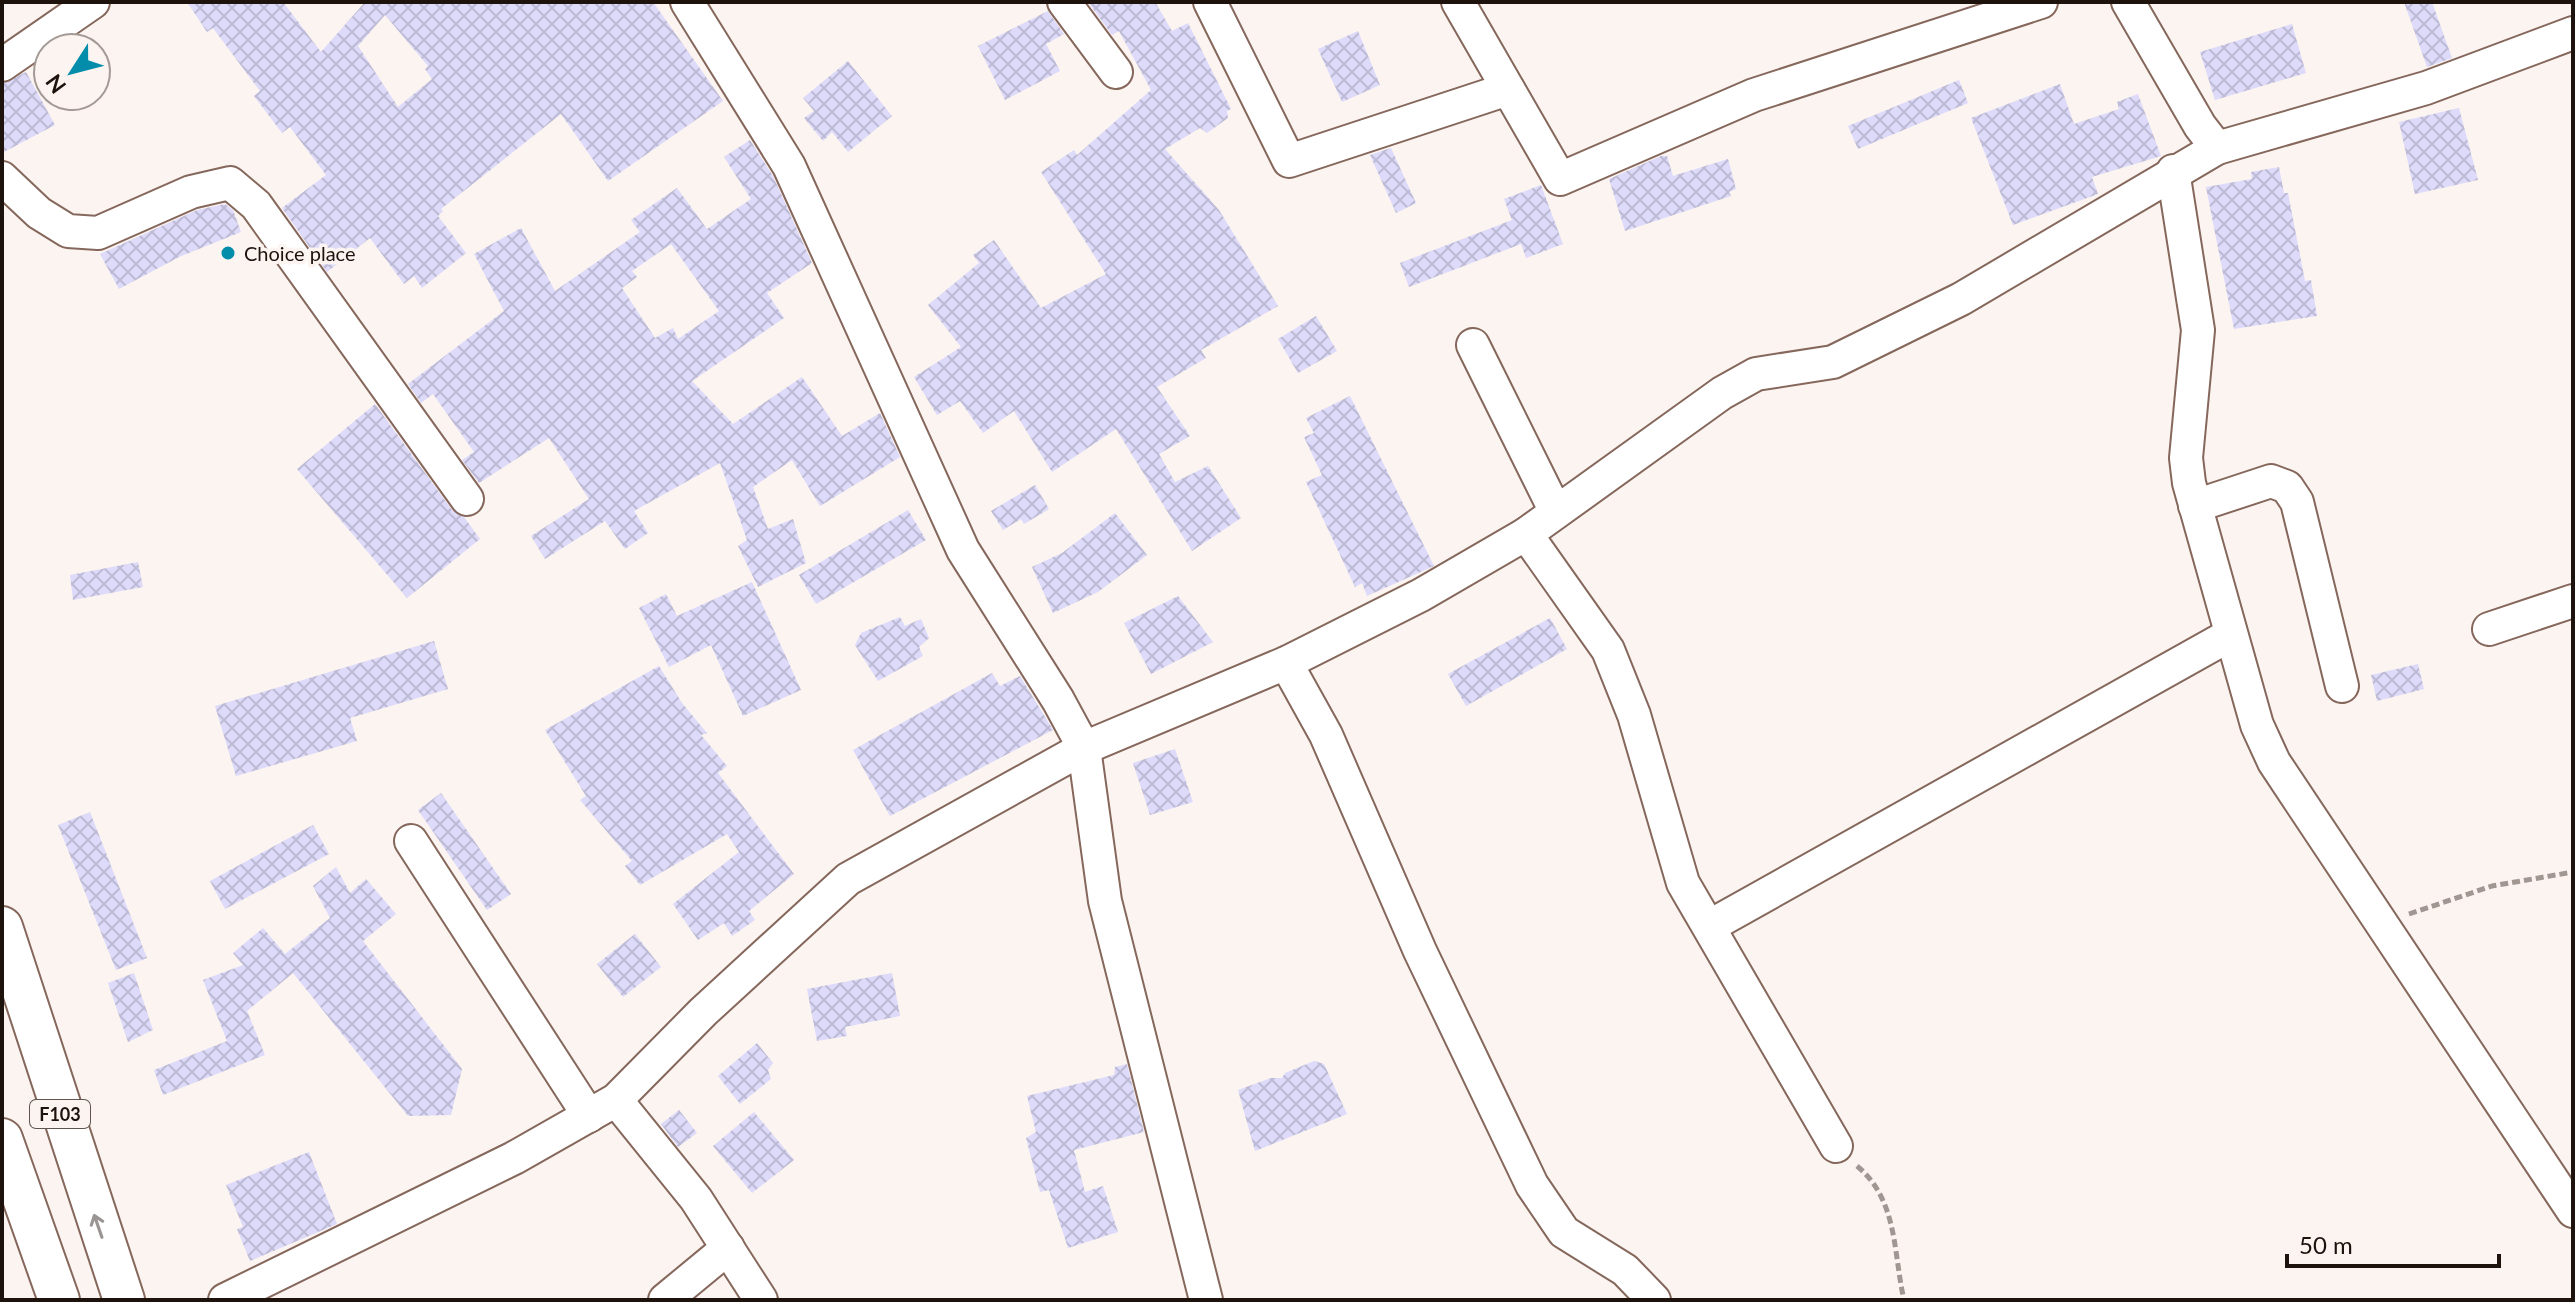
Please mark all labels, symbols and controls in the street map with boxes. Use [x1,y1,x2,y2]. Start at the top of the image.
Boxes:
north arrow [32,32,112,112]
text: N [40,69,71,99]
place label: Choice place [244,241,356,265]
marker: Choice place [219,244,237,262]
road number: F103 [30,1100,90,1128]
one-way arrow [90,1214,105,1239]
scale bar [2287,1218,2499,1268]
text: 50 m [2299,1230,2353,1259]

